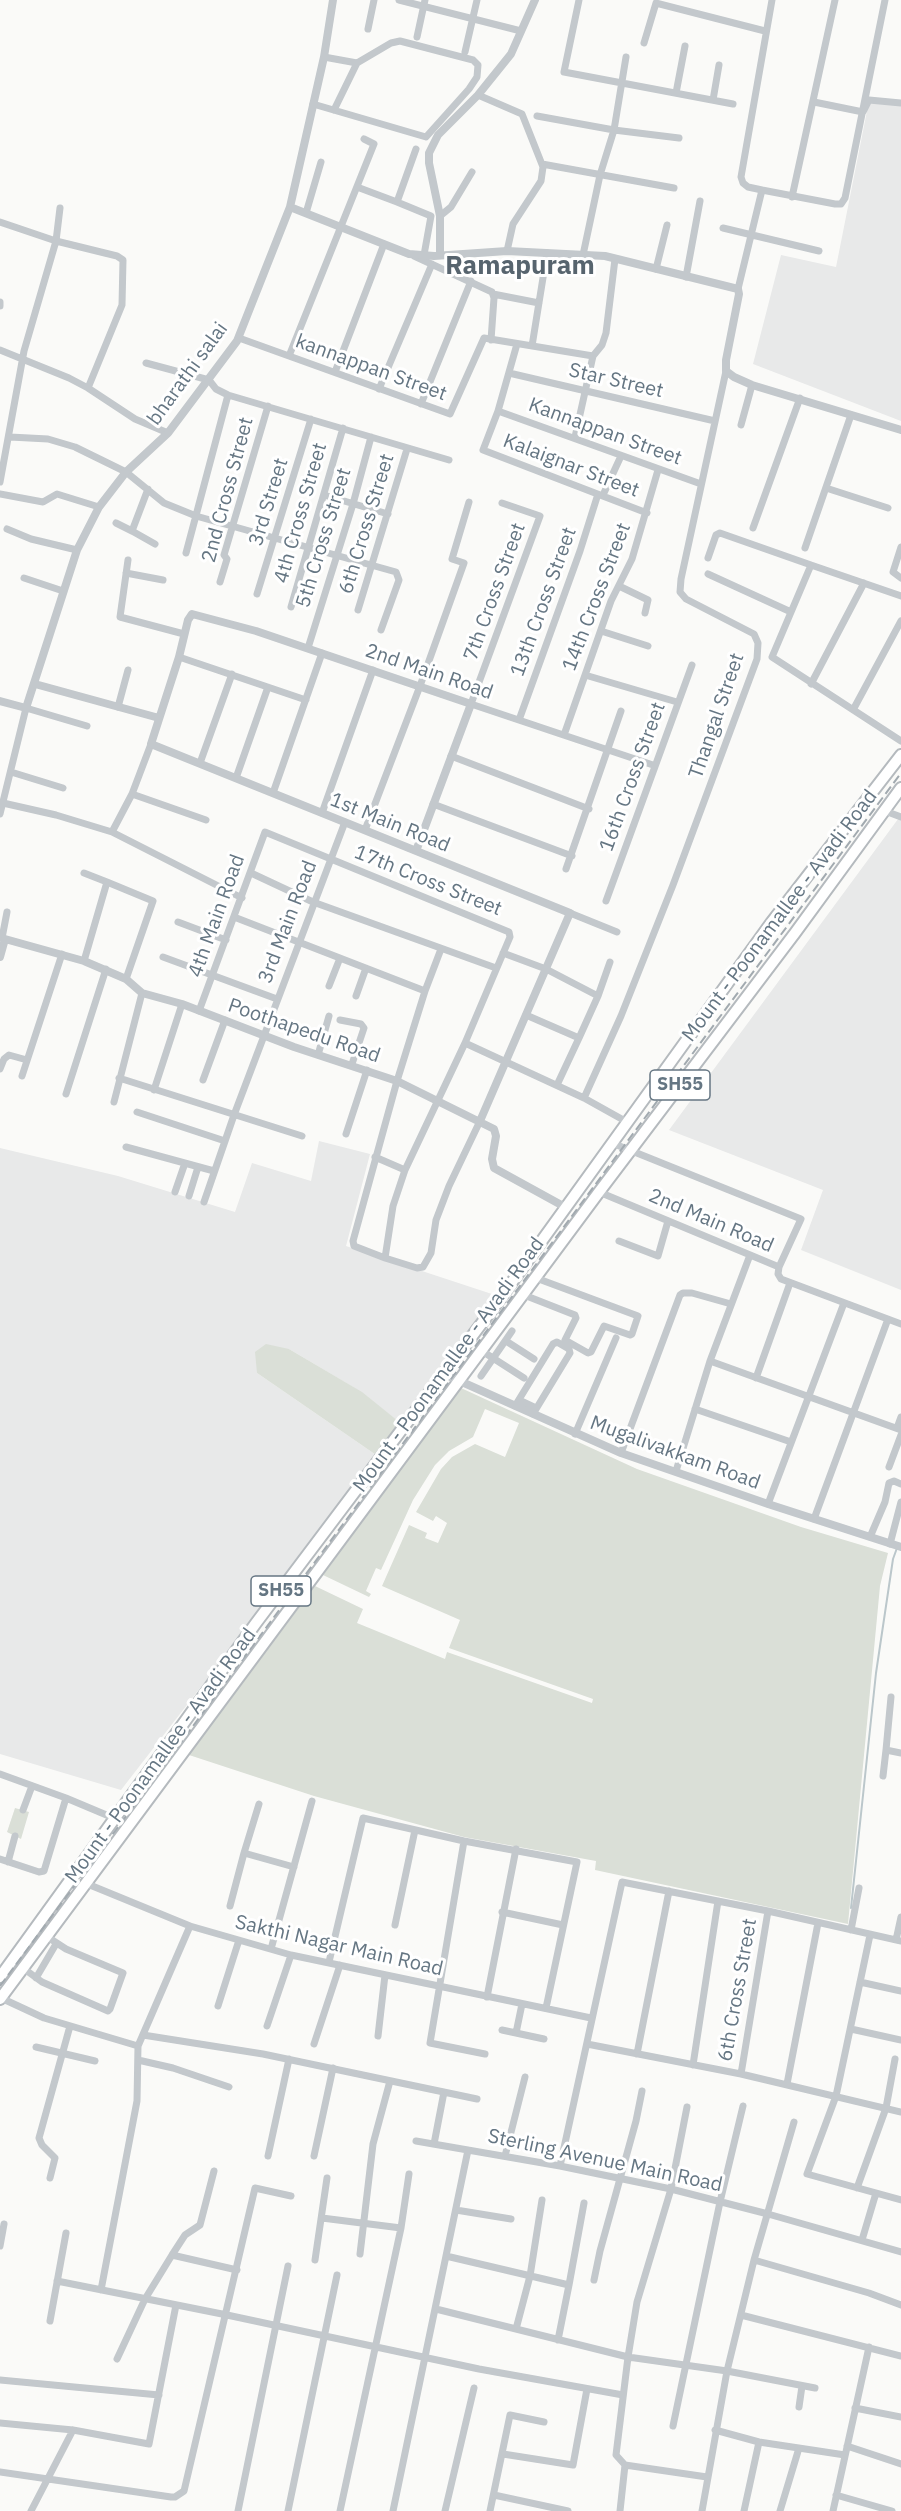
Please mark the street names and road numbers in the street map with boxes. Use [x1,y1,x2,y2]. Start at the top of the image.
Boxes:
street label: bharathi salai [143,318,233,430]
street label: kannappan Street [292,329,450,407]
street label: Star Street [566,358,666,404]
street label: Kannappan Street [525,393,685,471]
street label: 2nd Cross Street [197,415,259,565]
street label: Kalaignar Street [500,429,642,503]
street label: 4th Cross Street [269,440,333,586]
street label: 6th Cross Street [334,451,400,597]
street label: 3rd Street [244,455,294,549]
street label: 5th Cross Street [291,465,357,611]
street label: 14th Cross Street [558,519,636,675]
street label: 7th Cross Street [459,520,531,664]
street label: 13th Cross Street [506,524,582,680]
street label: 2nd Main Road [362,639,496,705]
street label: Thangal Street [684,650,750,782]
street label: 16th Cross Street [595,699,671,855]
street label: Mount - Poonamallee - Avadi Road [677,785,883,1047]
street label: 1st Main Road [326,788,454,858]
street label: 17th Cross Street [351,840,505,922]
street label: 4th Main Road [184,851,250,981]
street label: 3rd Main Road [254,857,322,987]
street label: Poothapedu Road [225,994,383,1068]
road number: SH55 [650,1070,710,1100]
street label: 2nd Main Road [645,1184,777,1258]
street label: Mount - Poonamallee - Avadi Road [348,1233,550,1497]
street label: Mugalivakkam Road [587,1411,763,1495]
road number: SH55 [251,1576,311,1606]
street label: Mount - Poonamallee - Avadi Road [60,1624,262,1888]
street label: Sakthi Nagar Main Road [233,1910,445,1982]
street label: 6th Cross Street [714,1917,762,2063]
street label: Sterling Avenue Main Road [485,2124,725,2198]

